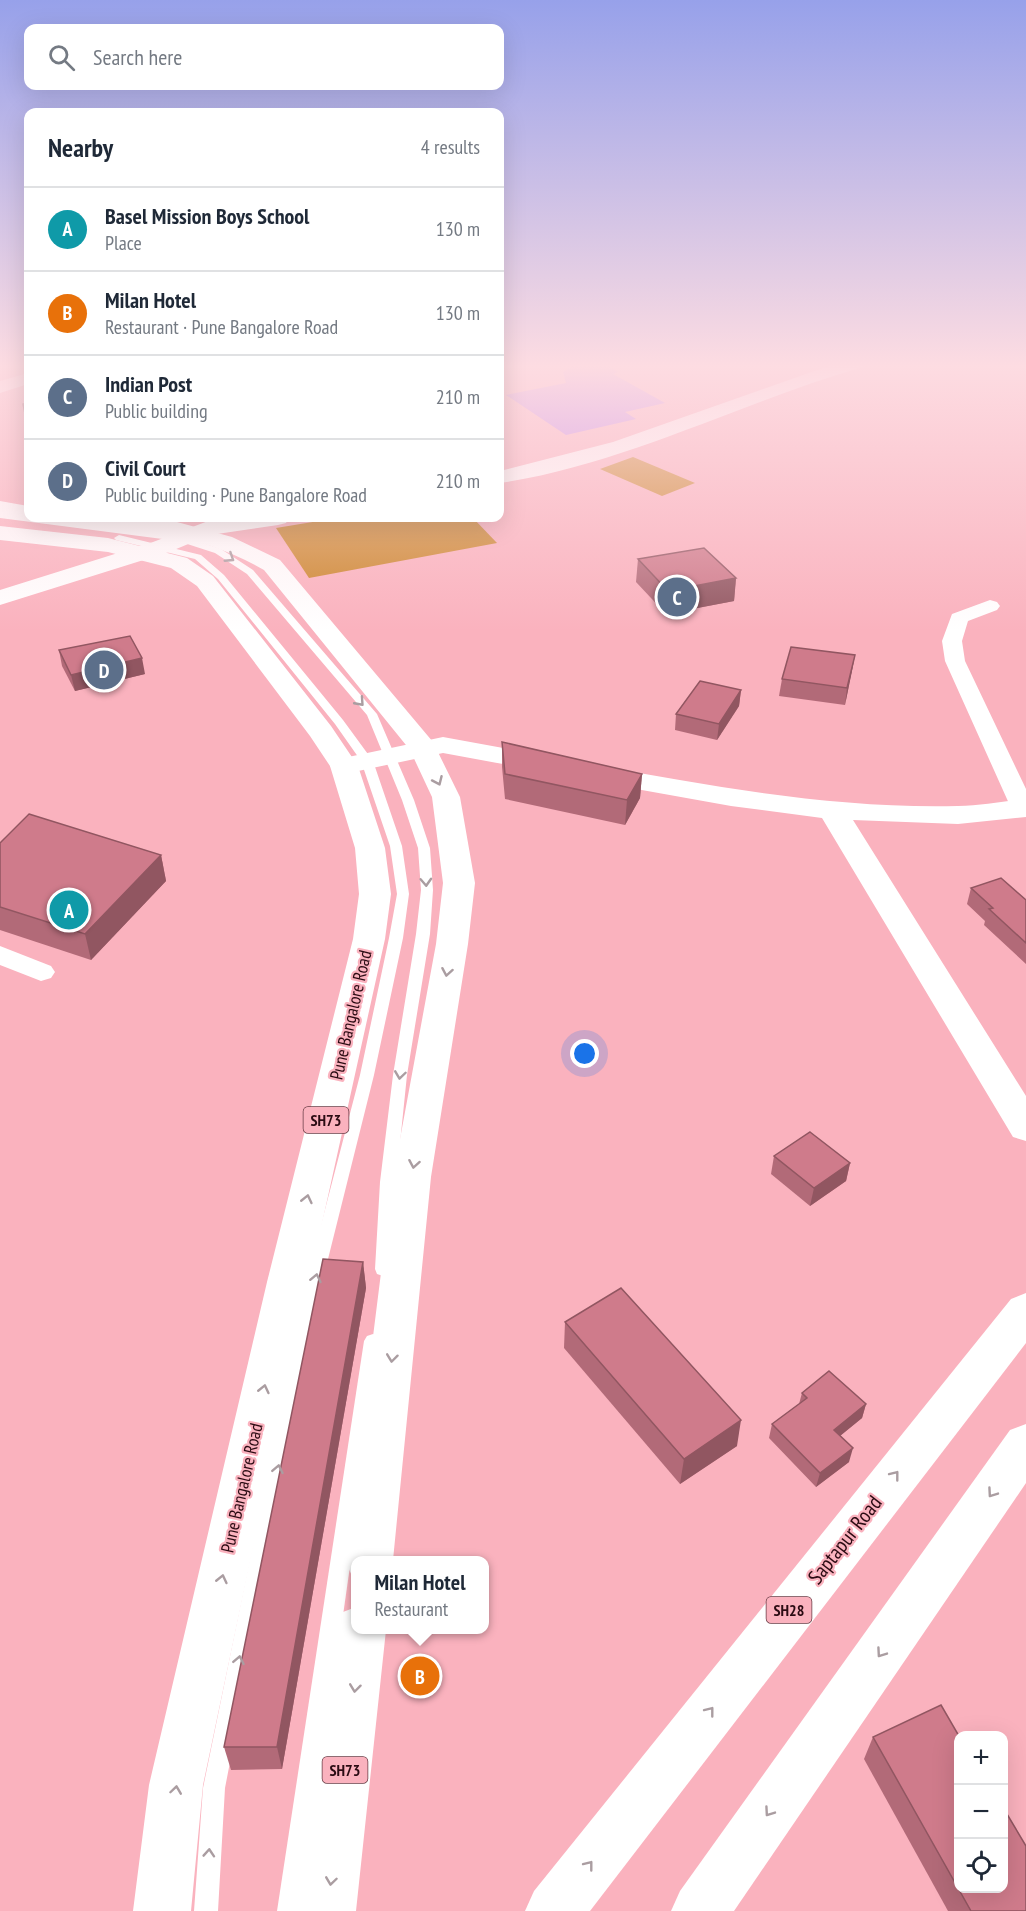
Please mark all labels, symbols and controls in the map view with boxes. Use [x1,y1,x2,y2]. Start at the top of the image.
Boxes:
search box [24,24,504,90]
icon: search [45,41,78,74]
text: Search here [93,43,182,71]
text: Nearby [48,131,113,164]
text: 4 results [421,134,480,160]
text: Basel Mission Boys School [105,202,309,230]
text: A [62,216,73,242]
text: 130 m [436,216,480,242]
text: Place [105,230,142,256]
text: Milan Hotel [105,286,196,314]
text: B [63,300,72,326]
text: 130 m [436,300,480,326]
text: Restaurant · Pune Bangalore Road [105,314,338,340]
text: Indian Post [105,370,192,398]
text: C [63,384,72,410]
text: 210 m [436,384,480,410]
text: Public building [105,398,208,424]
text: Civil Court [105,454,186,482]
text: D [62,468,73,494]
text: 210 m [436,468,480,494]
text: Public building · Pune Bangalore Road [105,482,367,508]
one-way arrow [223,551,234,562]
pin: C [658,574,696,620]
pin: D [84,648,124,692]
one-way arrow [353,695,364,706]
one-way arrow [431,774,443,785]
one-way arrow [420,878,433,887]
pin: A [50,888,88,932]
street label: Pune Bangalore Road [324,948,377,1082]
one-way arrow [441,967,454,977]
your location [570,1039,599,1068]
one-way arrow [394,1071,407,1080]
road number: SH73 [304,1107,348,1133]
one-way arrow [408,1159,421,1169]
one-way arrow [300,1194,313,1204]
one-way arrow [308,1273,321,1283]
one-way arrow [386,1353,399,1363]
one-way arrow [257,1384,270,1394]
street label: Pune Bangalore Road [215,1421,268,1555]
one-way arrow [271,1464,284,1474]
one-way arrow [888,1471,899,1482]
one-way arrow [988,1486,999,1497]
street label: Saptapur Road [802,1490,888,1589]
popup [351,1556,489,1634]
text: Milan Hotel [374,1568,466,1596]
one-way arrow [215,1575,228,1585]
text: Restaurant [374,1596,448,1622]
road number: SH28 [766,1597,812,1623]
one-way arrow [877,1646,888,1657]
pin: B [400,1654,440,1698]
one-way arrow [232,1656,245,1666]
one-way arrow [349,1683,361,1692]
one-way arrow [702,1707,713,1718]
map controls [954,1731,1008,1893]
button: + [954,1731,1008,1785]
road number: SH73 [322,1757,368,1783]
button: − [954,1785,1008,1839]
one-way arrow [169,1786,181,1795]
one-way arrow [765,1806,776,1817]
button: locate [954,1839,1008,1893]
one-way arrow [203,1848,216,1857]
one-way arrow [582,1860,593,1871]
one-way arrow [325,1877,337,1886]

